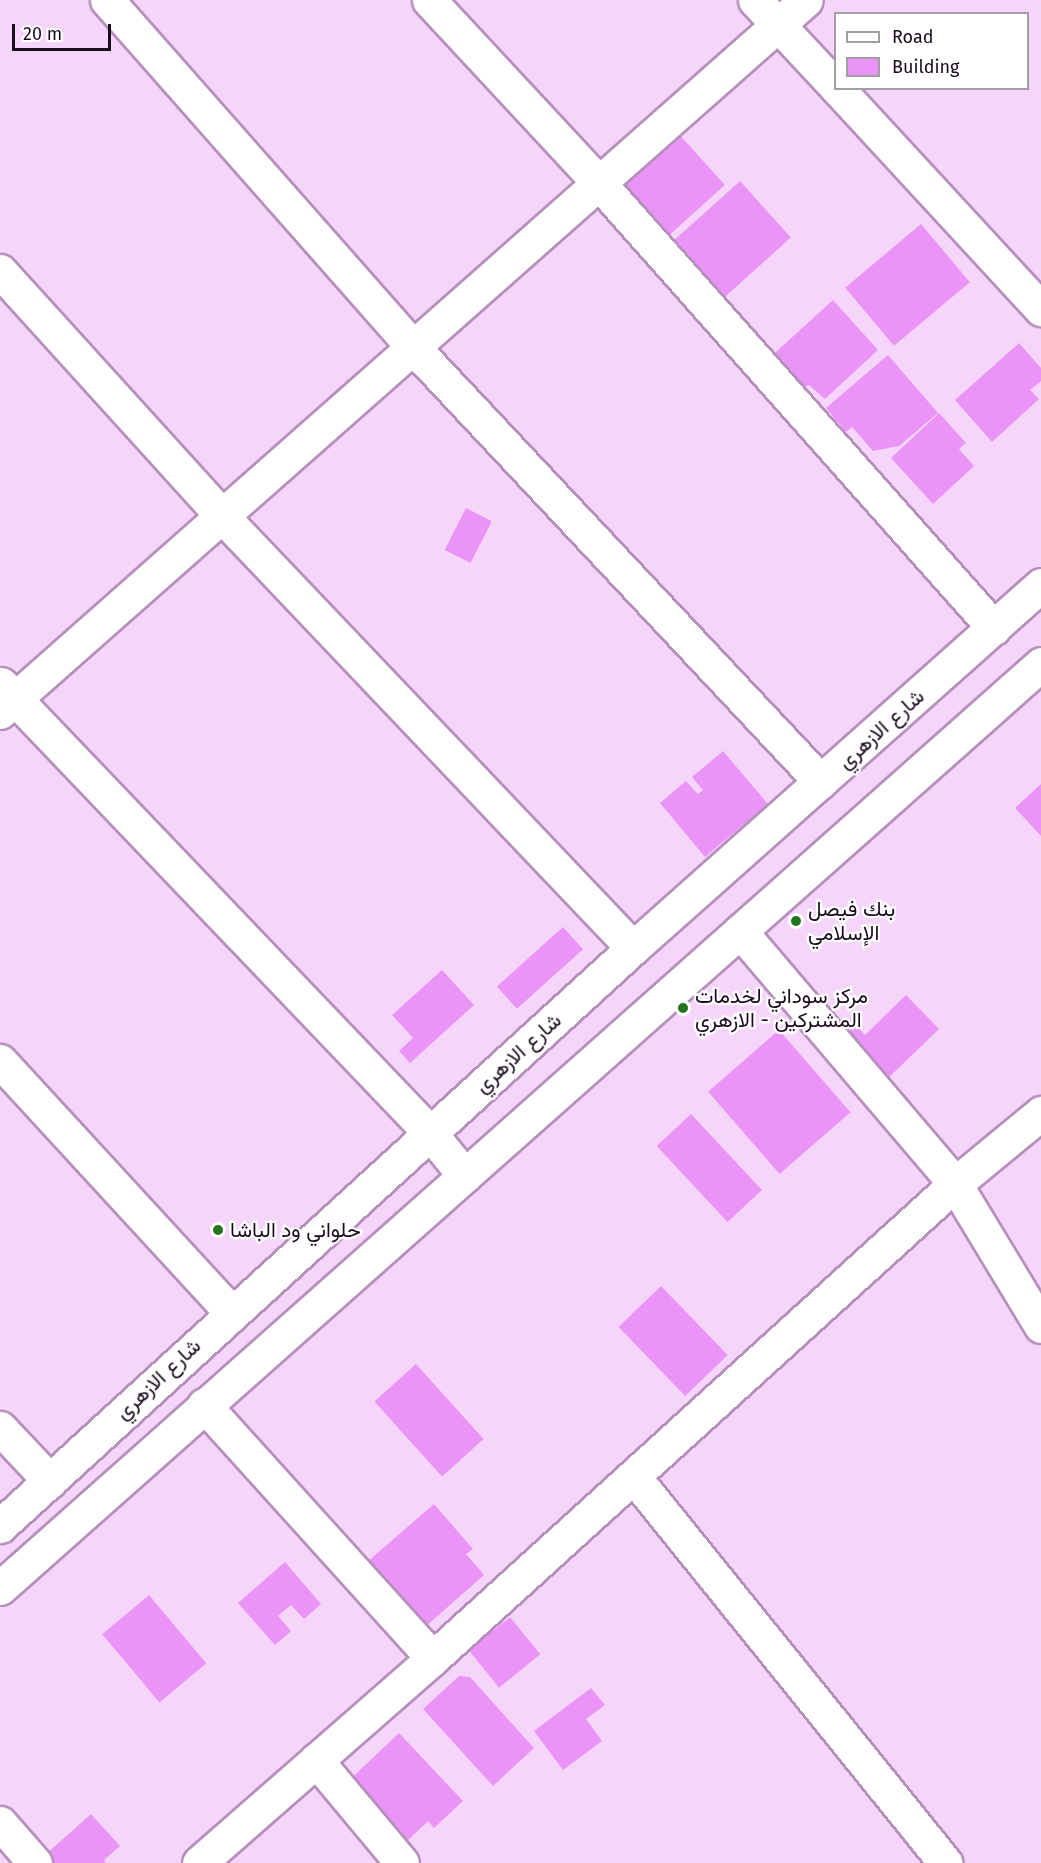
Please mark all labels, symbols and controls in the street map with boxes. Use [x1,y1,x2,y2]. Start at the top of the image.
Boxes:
scale bar [15,12,114,50]
legend [834,12,1029,90]
text: 20 m [23,23,62,45]
text: Road [892,26,934,48]
text: Building [892,56,959,78]
street label: شارع الازهري [833,684,929,774]
place label: بنك فيصل الإسلامي [808,896,895,946]
marker: بنك فيصل الإسلامي [789,914,803,928]
place label: مركز سوداني لخدمات المشتركين - الازهري [695,983,868,1033]
marker: مركز سوداني لخدمات المشتركين - الازهري [676,1001,690,1015]
street label: شارع الازهري [470,1008,566,1098]
place label: حلواني ود الباشا [230,1217,361,1243]
marker: حلواني ود الباشا [211,1223,225,1237]
street label: شارع الازهري [110,1333,206,1425]

